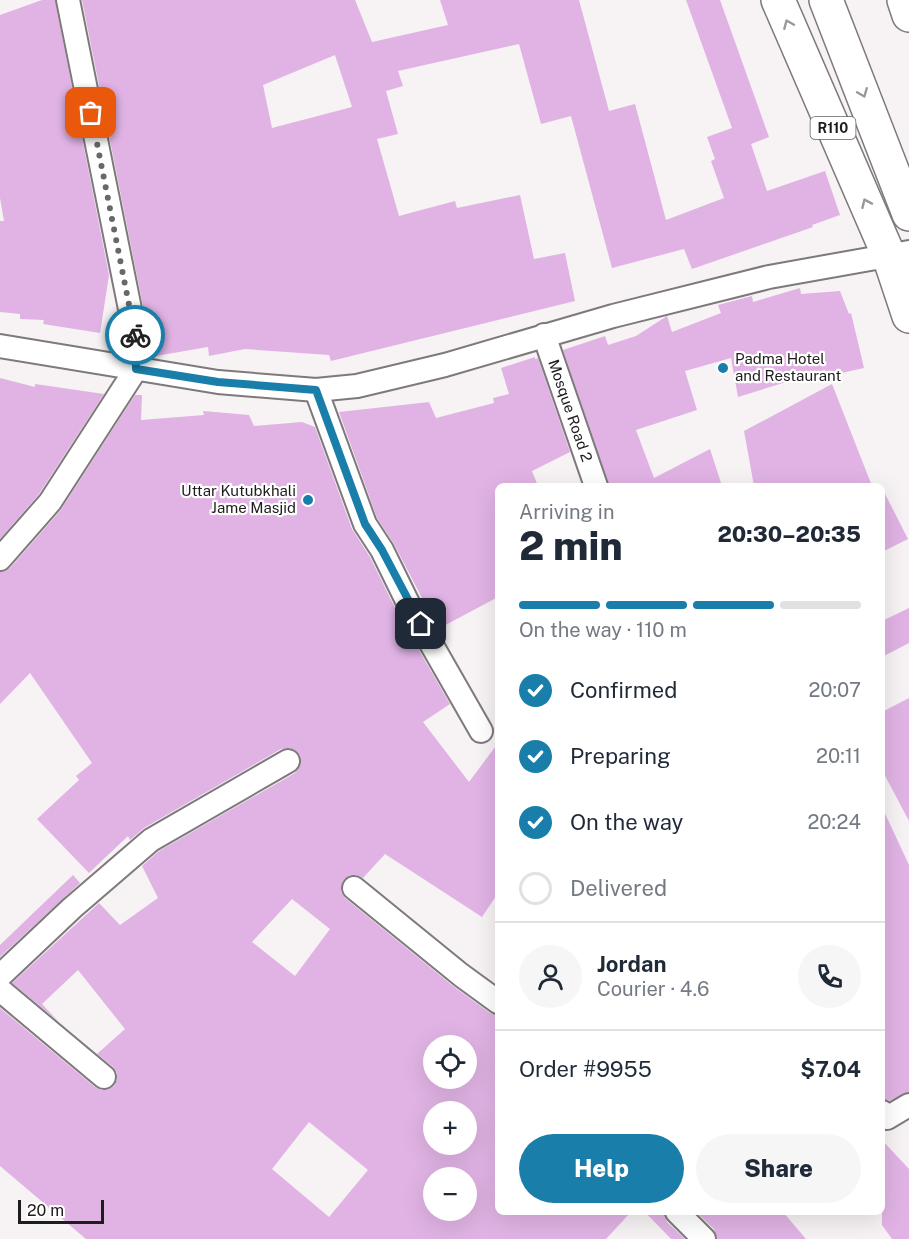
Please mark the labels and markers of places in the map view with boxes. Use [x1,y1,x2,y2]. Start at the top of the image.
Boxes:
pin [65,87,116,138]
place label: Padma Hotel and Restaurant [735,350,841,384]
marker: Padma Hotel and Restaurant [716,361,730,375]
place label: Uttar Kutubkhali Jame Masjid [181,482,296,516]
marker: Uttar Kutubkhali Jame Masjid [301,493,315,507]
pin [395,598,446,649]

